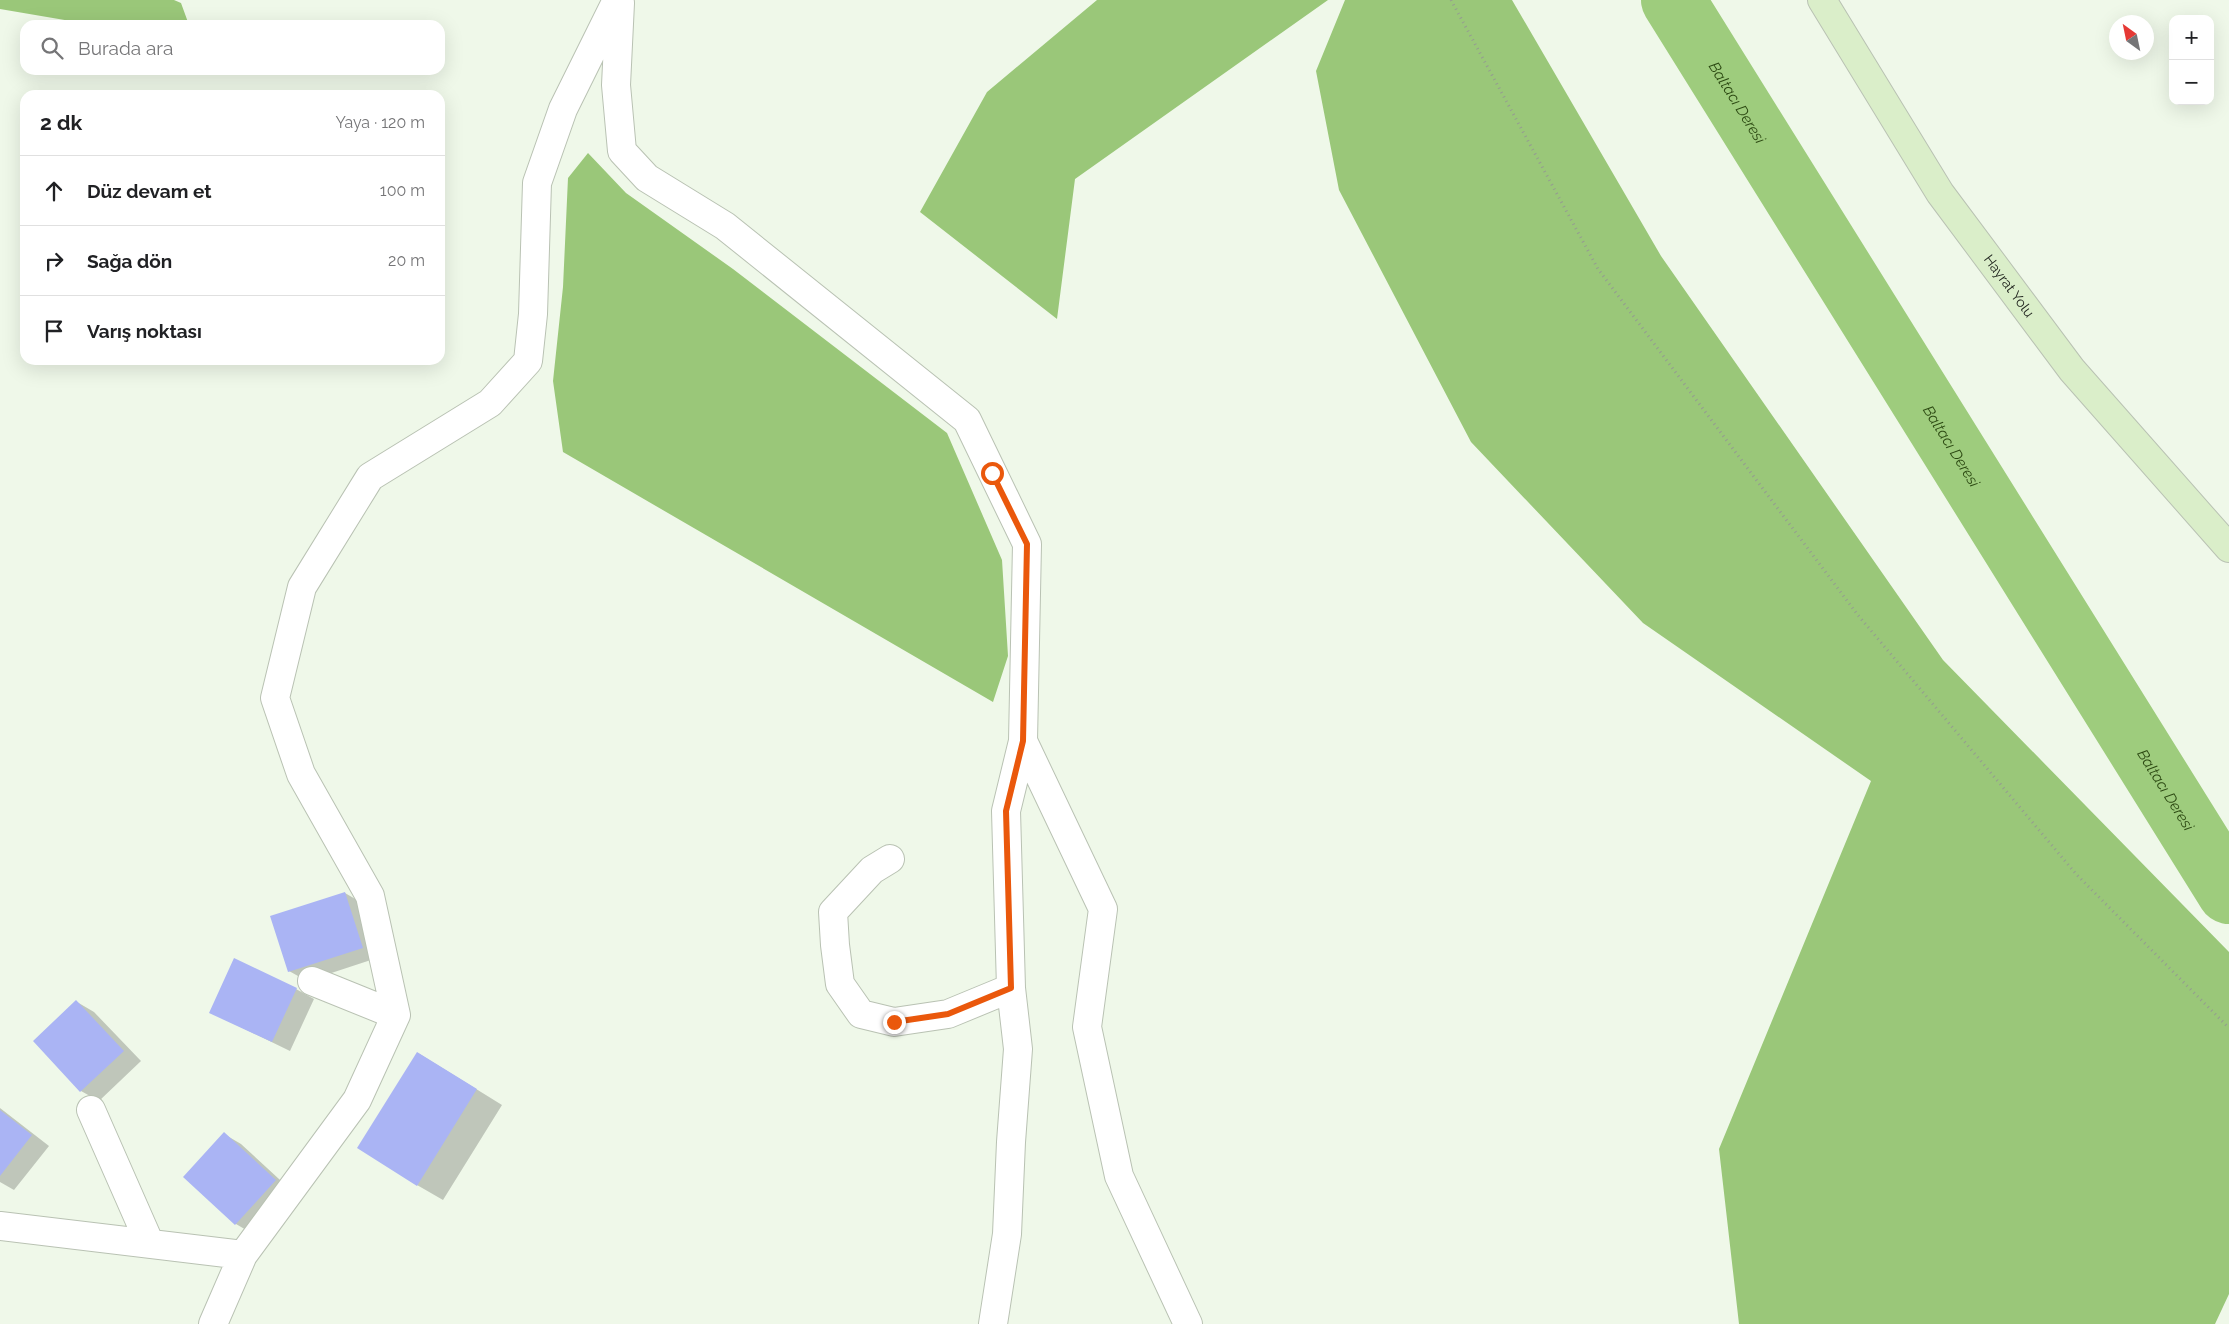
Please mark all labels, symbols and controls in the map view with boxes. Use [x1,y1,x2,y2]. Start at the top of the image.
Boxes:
north arrow [2109,15,2154,60]
map controls [2169,15,2214,105]
button: + [2169,15,2214,60]
search box [20,20,445,75]
icon: search [38,34,66,62]
text: Burada ara [78,37,173,59]
water label: Baltacı Deresi [1705,59,1770,147]
button: − [2169,60,2214,105]
text: 2 dk [40,110,82,135]
text: Yaya · 120 m [335,113,425,132]
icon: ahead [40,177,68,205]
text: Düz devam et [87,180,212,202]
text: 100 m [380,181,425,200]
icon: right [40,247,68,275]
text: Sağa dön [87,250,172,272]
text: 20 m [388,251,425,270]
street label: Hayrat Yolu [1981,251,2038,320]
icon: arrive [40,317,68,345]
text: Varış noktası [87,320,202,342]
water label: Baltacı Deresi [1919,402,1984,491]
route start [981,462,1004,485]
water label: Baltacı Deresi [2133,746,2198,835]
route end [883,1011,906,1034]

